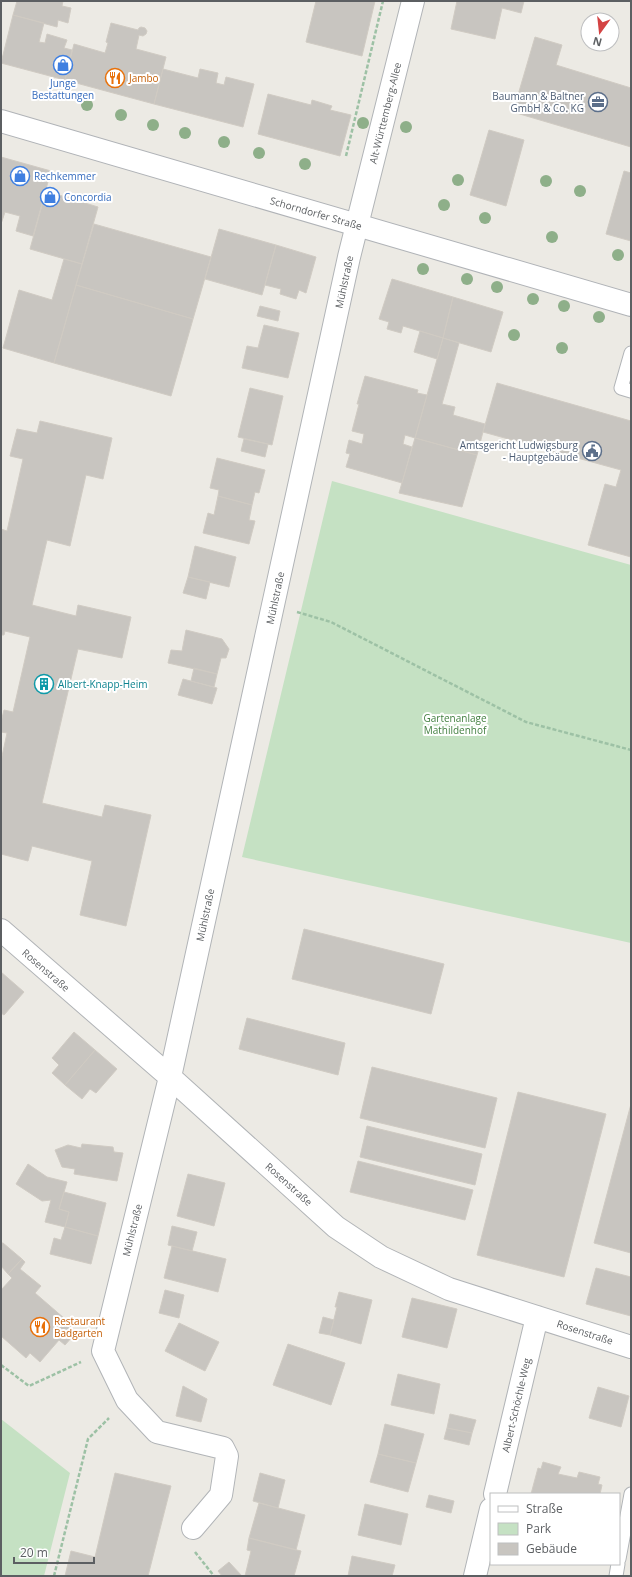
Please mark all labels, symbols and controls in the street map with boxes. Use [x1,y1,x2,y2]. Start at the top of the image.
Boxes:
north arrow [580,12,620,52]
text: N [591,34,604,51]
shop icon: Junge Bestattungen [52,54,74,76]
street label: Alt-Württemberg-Allee [366,60,404,165]
restaurant icon: Jambo [104,67,126,89]
place label: Jambo [128,71,159,85]
place label: Junge Bestattungen [32,76,94,102]
place label: Baumann & Baltner GmbH & Co. KG [492,89,584,115]
office icon: Baumann & Baltner GmbH & Co. KG [587,91,609,113]
shop icon: Rechkemmer [9,165,31,187]
place label: Rechkemmer [34,169,96,183]
shop icon: Concordia [39,186,61,208]
place label: Concordia [64,190,112,204]
street label: Schorndorfer Straße [268,193,364,233]
street label: Mühlstraße [332,254,356,310]
place label: Amtsgericht Ludwigsburg - Hauptgebäude [460,438,579,464]
public building icon: Amtsgericht Ludwigsburg - Hauptgebäude [581,440,603,462]
street label: Mühlstraße [263,570,287,626]
building icon: Albert-Knapp-Heim [33,673,55,695]
place label: Albert-Knapp-Heim [58,677,148,691]
park label: Gartenanlage Mathildenhof [423,711,487,737]
street label: Mühlstraße [193,887,217,943]
street label: Rosenstraße [19,946,73,995]
street label: Rosenstraße [263,1159,316,1209]
street label: Mühlstraße [119,1202,145,1258]
place label: Restaurant Badgarten [54,1314,106,1340]
restaurant icon: Restaurant Badgarten [29,1316,51,1338]
street label: Rosenstraße [555,1316,615,1348]
street label: Albert-Schöchle-Weg [498,1356,534,1454]
legend [490,1493,620,1565]
text: Straße [526,1500,563,1517]
text: Park [526,1520,552,1537]
scale bar [14,1539,94,1565]
text: Gebäude [526,1540,577,1557]
text: 20 m [20,1544,48,1561]

